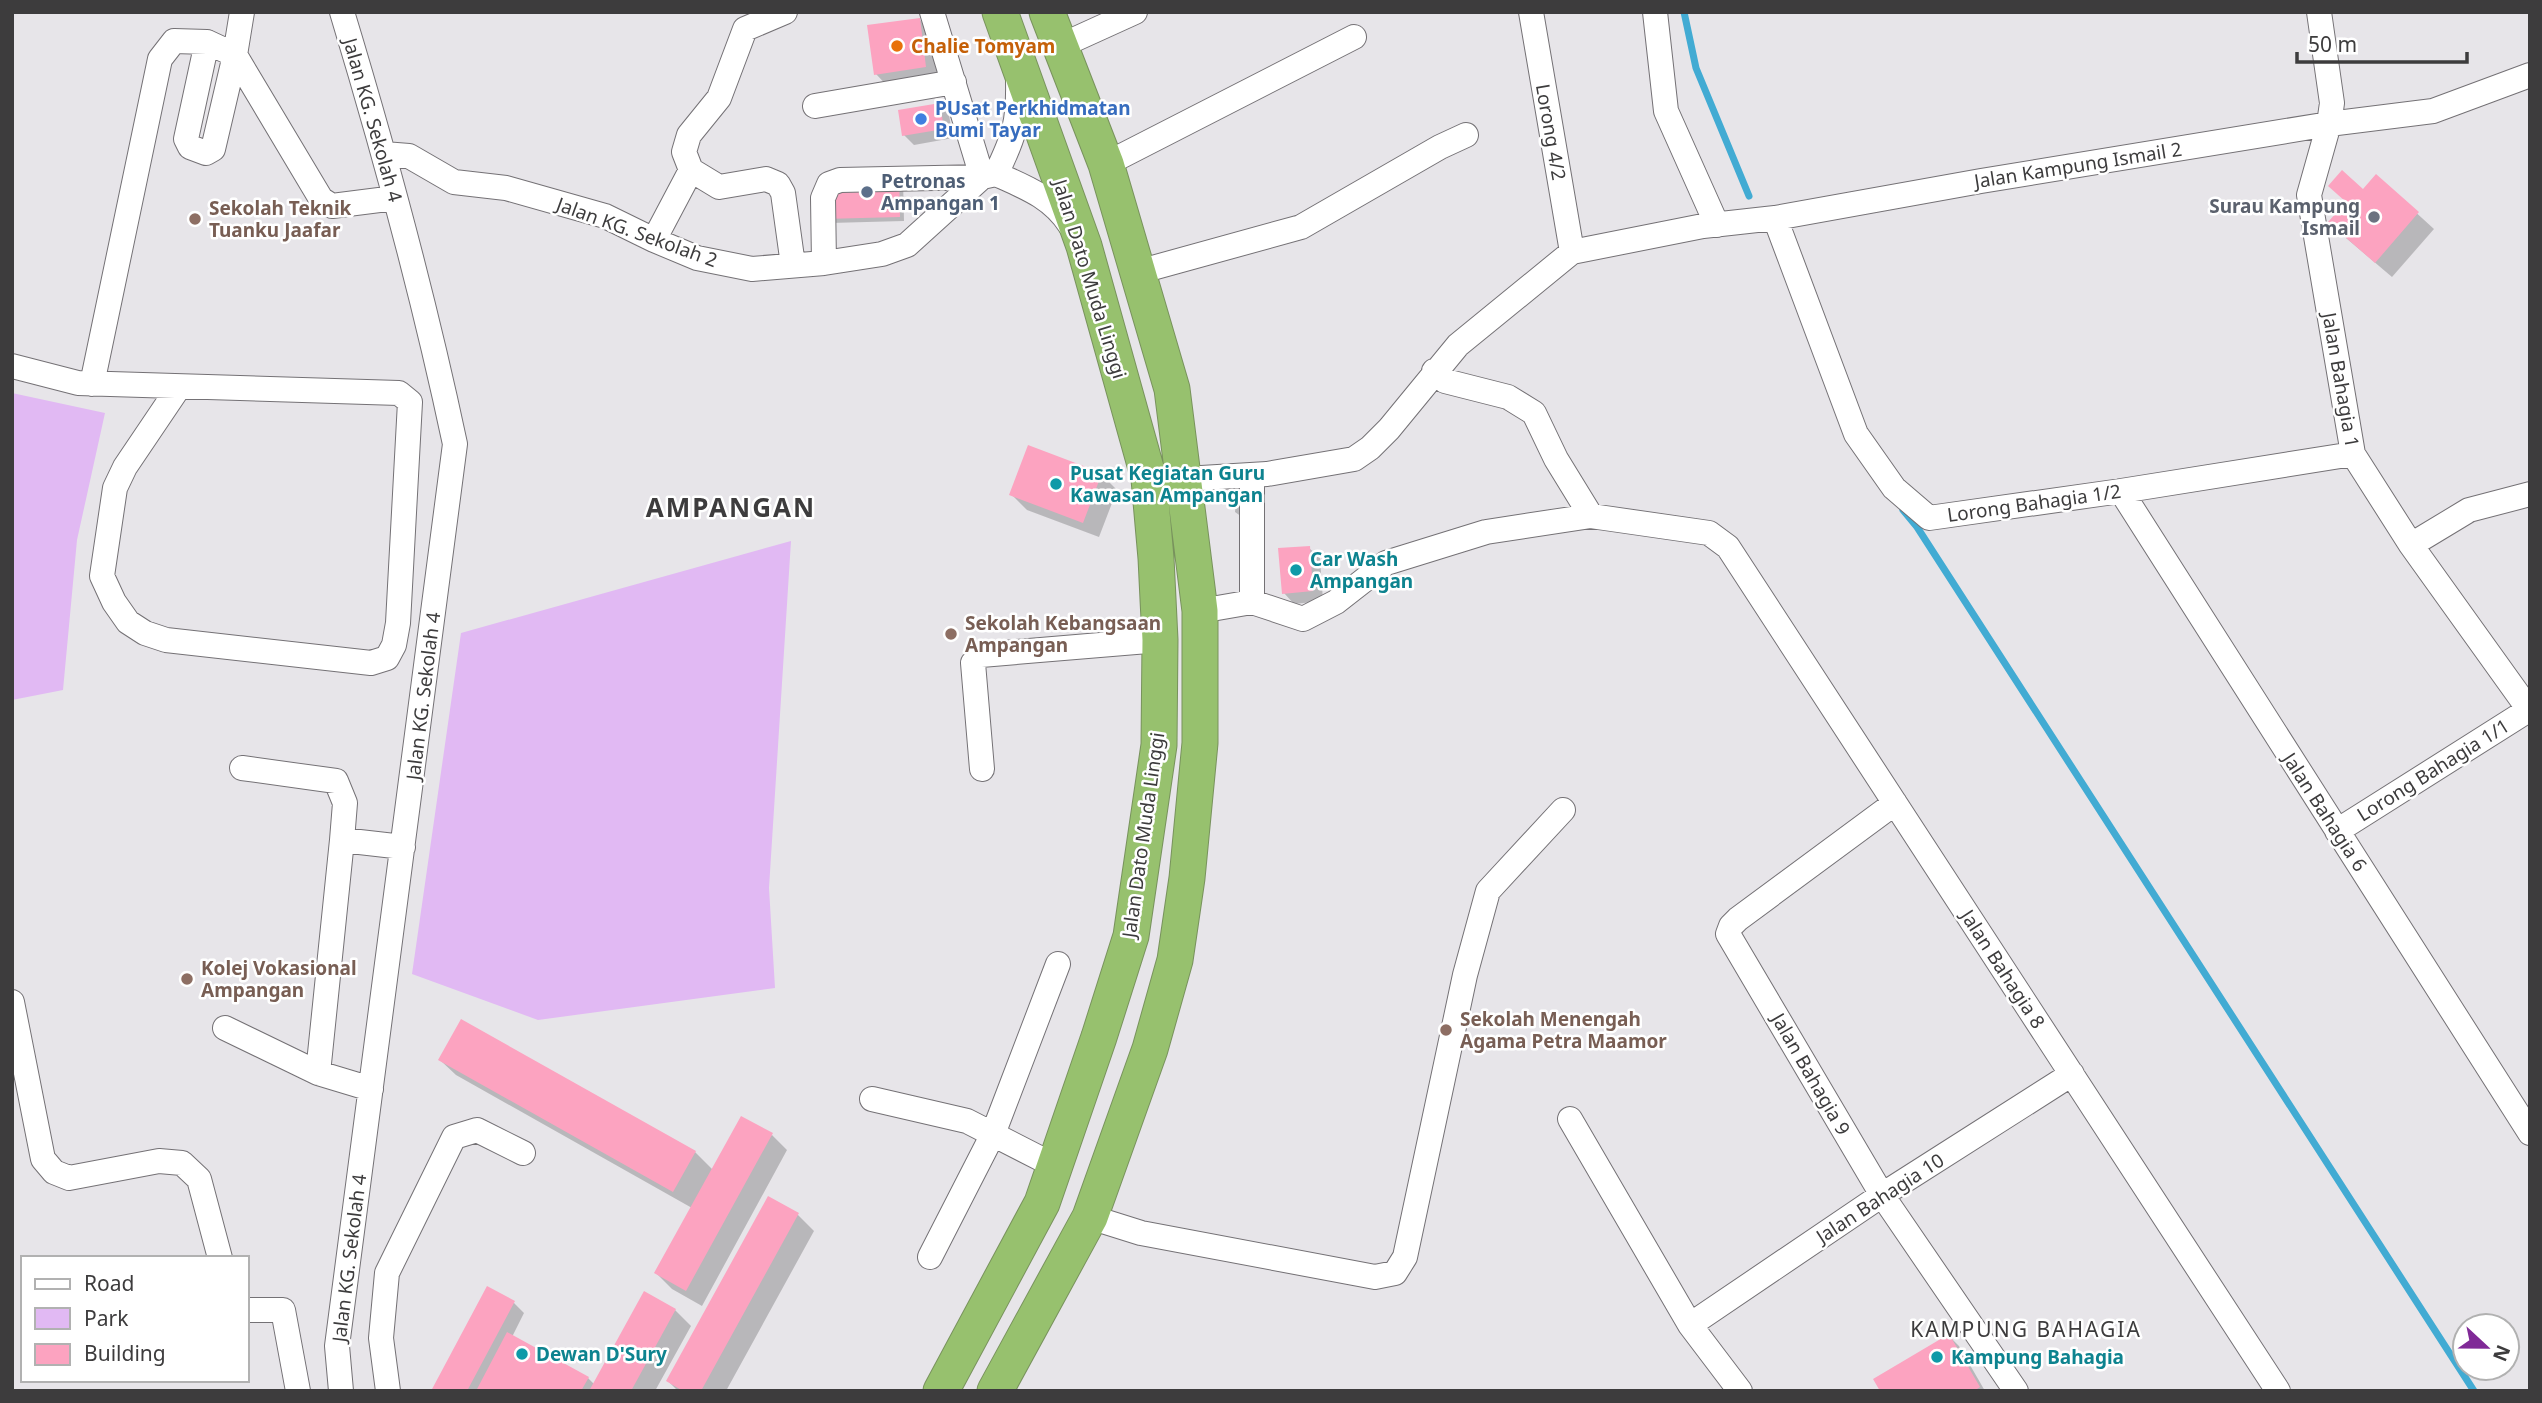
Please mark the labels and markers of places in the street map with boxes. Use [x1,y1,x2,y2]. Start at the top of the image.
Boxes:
place label: Chalie Tomyam [911,33,1055,59]
marker: Chalie Tomyam [889,38,905,54]
place label: PUsat Perkhidmatan Bumi Tayar [935,95,1131,143]
marker: PUsat Perkhidmatan Bumi Tayar [913,111,929,127]
place label: Petronas Ampangan 1 [881,168,1000,216]
marker: Petronas Ampangan 1 [859,184,875,200]
place label: Surau Kampung Ismail [2209,193,2360,241]
place label: Sekolah Teknik Tuanku Jaafar [209,195,352,243]
marker: Surau Kampung Ismail [2366,209,2382,225]
marker: Sekolah Teknik Tuanku Jaafar [187,211,203,227]
place label: Pusat Kegiatan Guru Kawasan Ampangan [1070,460,1265,508]
marker: Pusat Kegiatan Guru Kawasan Ampangan [1048,476,1064,492]
place label: Car Wash Ampangan [1310,546,1413,594]
marker: Car Wash Ampangan [1288,562,1304,578]
place label: Sekolah Kebangsaan Ampangan [965,610,1161,658]
marker: Sekolah Kebangsaan Ampangan [943,626,959,642]
place label: Kolej Vokasional Ampangan [201,955,357,1003]
marker: Kolej Vokasional Ampangan [179,971,195,987]
place label: Sekolah Menengah Agama Petra Maamor [1460,1006,1667,1054]
marker: Sekolah Menengah Agama Petra Maamor [1438,1022,1454,1038]
place label: Dewan D'Sury [536,1341,667,1367]
place label: Kampung Bahagia [1951,1344,2124,1370]
marker: Dewan D'Sury [514,1346,530,1362]
marker: Kampung Bahagia [1929,1349,1945,1365]

